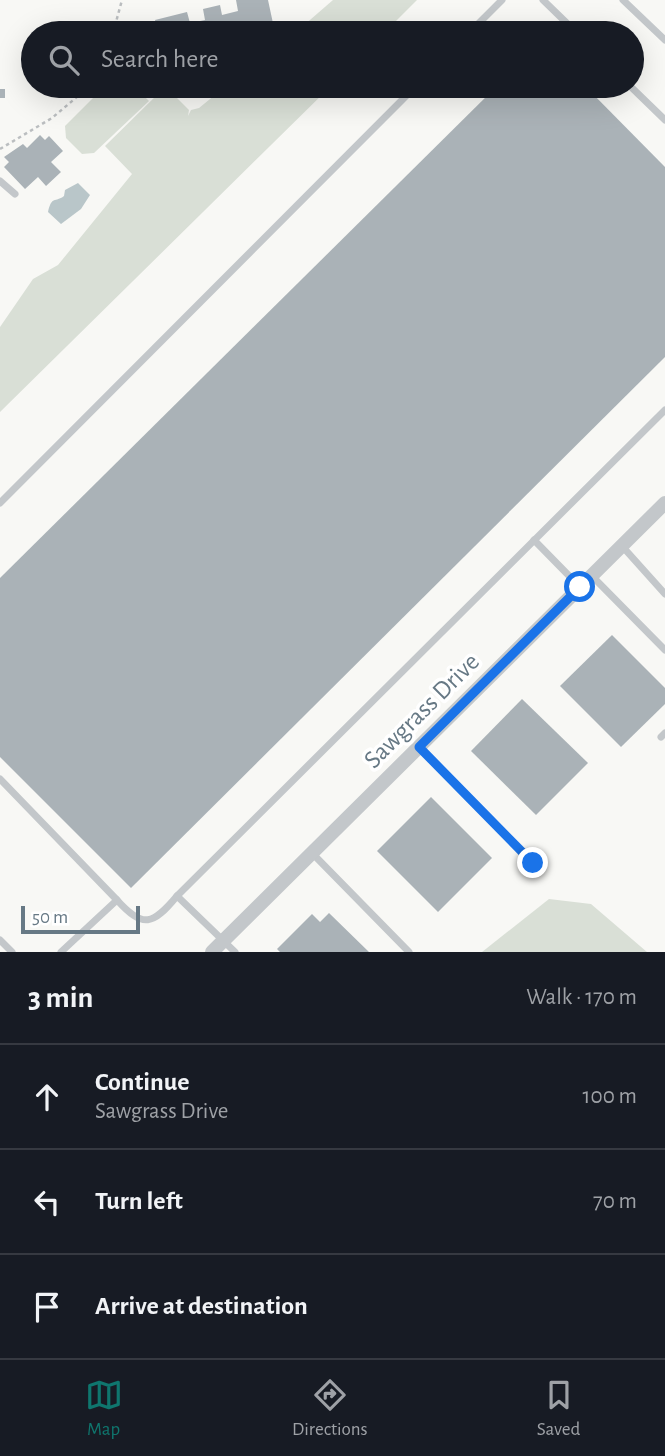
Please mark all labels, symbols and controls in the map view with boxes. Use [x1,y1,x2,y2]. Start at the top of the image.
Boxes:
search box [21,21,644,98]
icon: search [45,41,83,79]
text: Search here [101,46,219,72]
route start [564,571,595,602]
street label: Sawgrass Drive [359,648,484,773]
route end [517,847,548,878]
scale bar [21,903,140,935]
text: 50 m [32,908,68,927]
text: 3 min [28,983,93,1013]
text: Walk · 170 m [526,986,637,1009]
text: Continue [95,1069,190,1095]
icon: ahead [28,1078,66,1116]
text: 100 m [583,1085,637,1108]
text: Sawgrass Drive [95,1100,228,1123]
icon: left [28,1183,66,1221]
text: Turn left [95,1188,183,1214]
text: 70 m [593,1190,637,1213]
icon: arrive [28,1288,66,1326]
text: Arrive at destination [95,1293,308,1319]
tab: Map [85,1376,123,1441]
tab: Directions [292,1376,368,1441]
tab: Saved [537,1376,580,1441]

